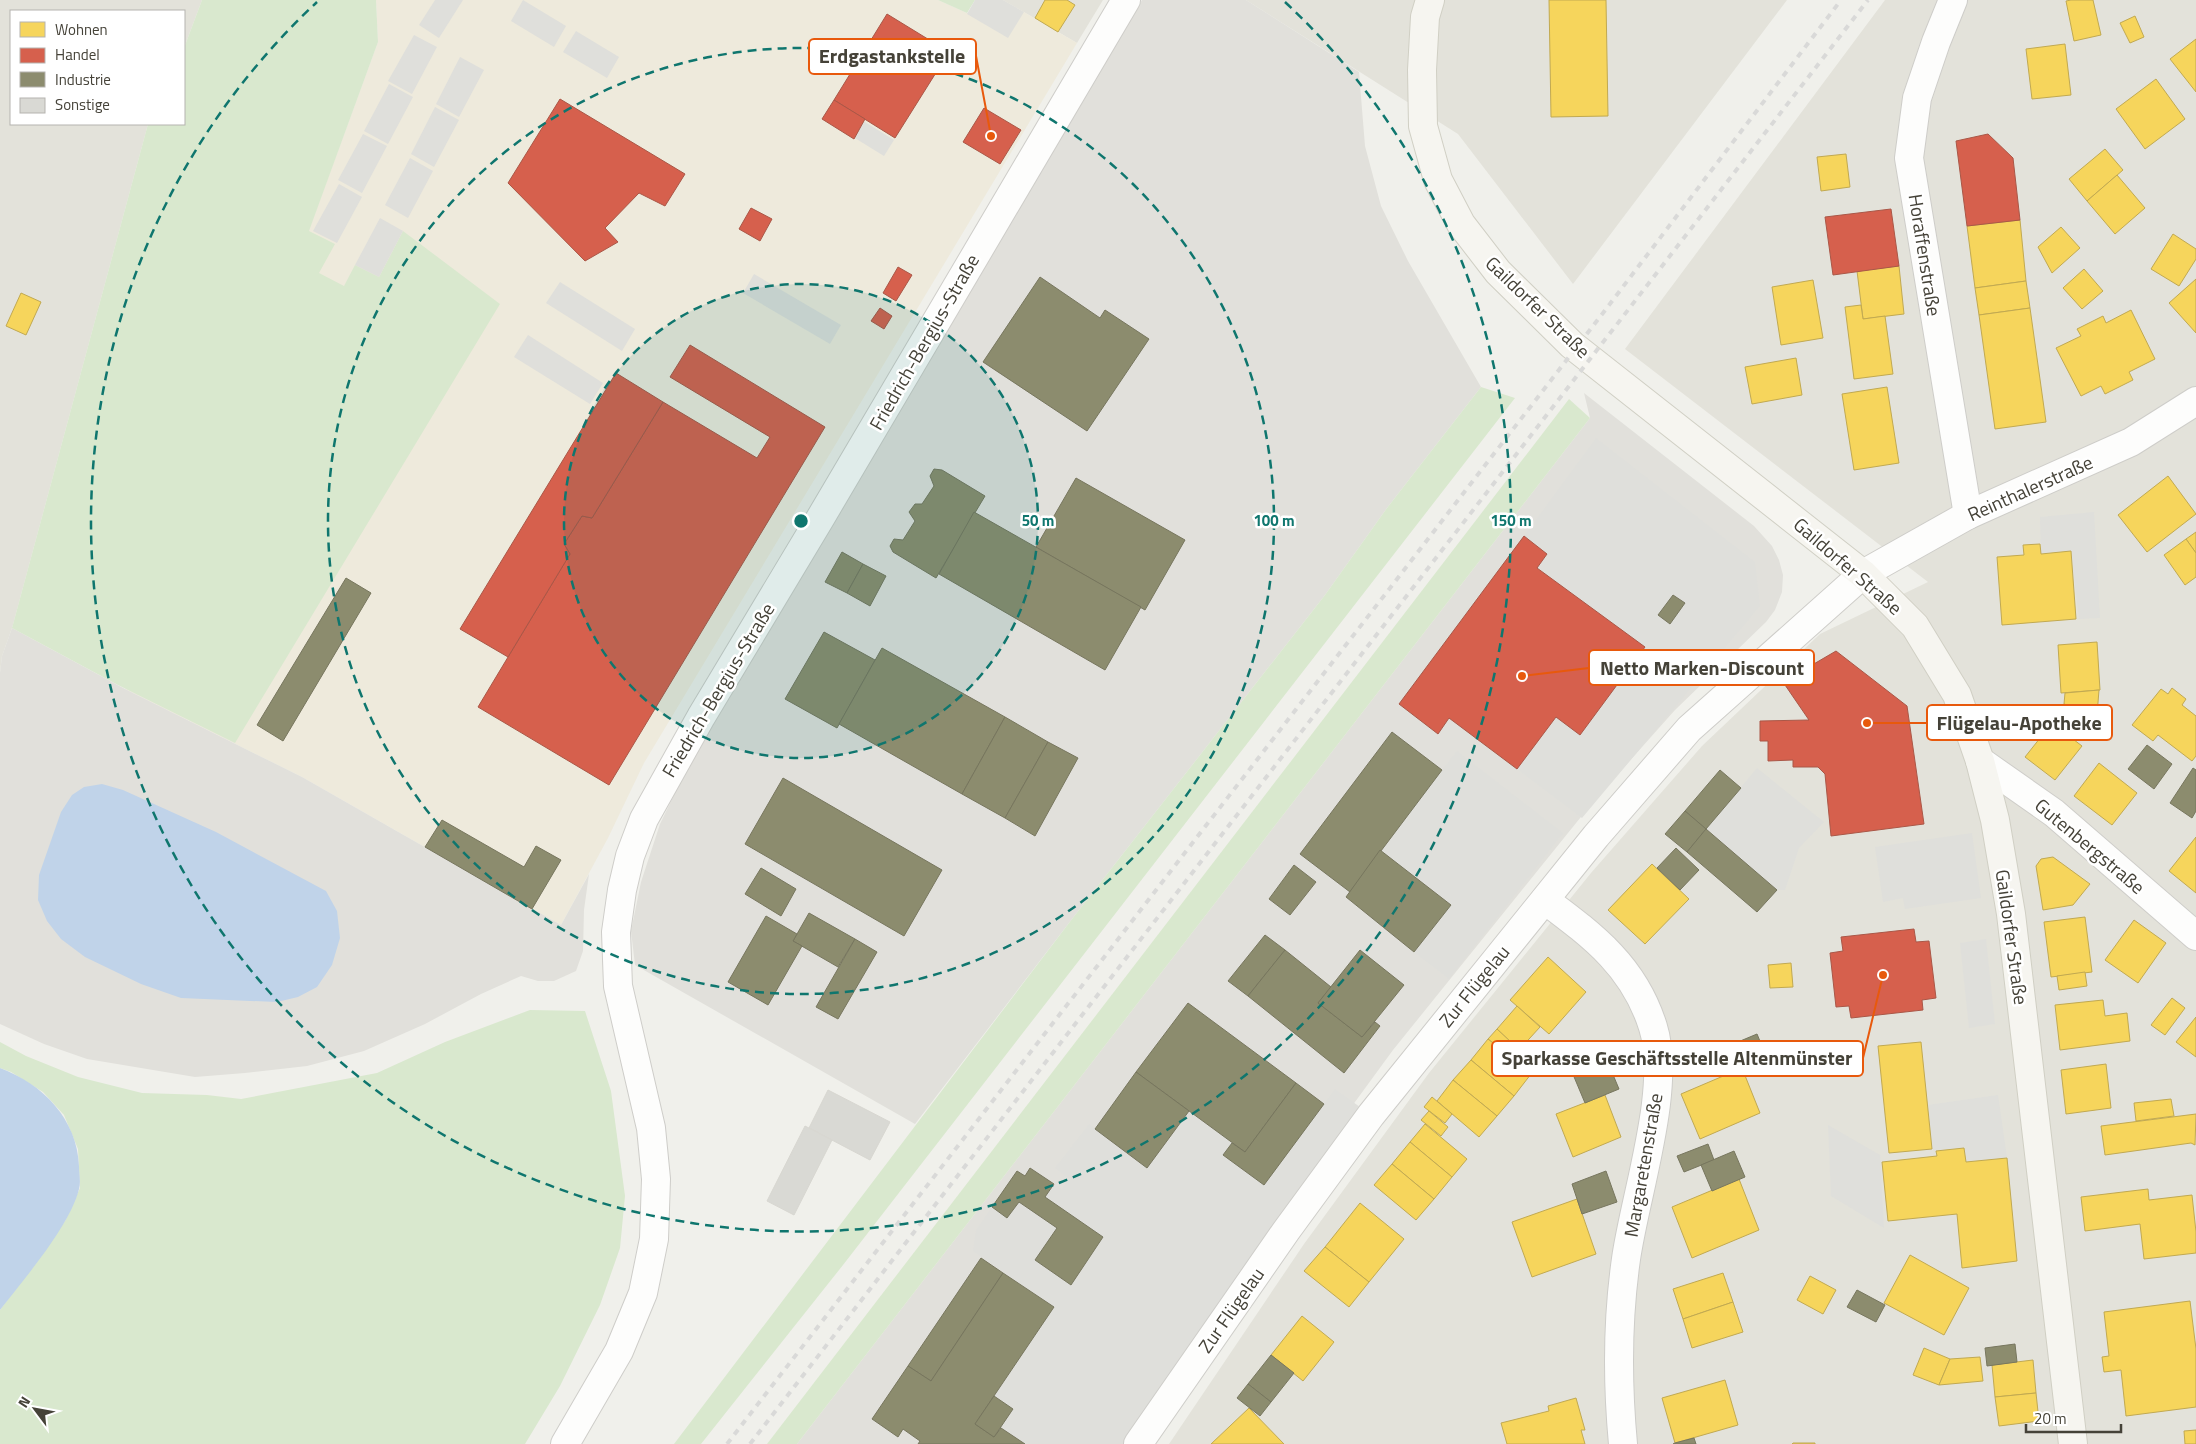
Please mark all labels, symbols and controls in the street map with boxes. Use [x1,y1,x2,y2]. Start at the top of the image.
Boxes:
legend [10,10,185,125]
text: Wohnen [55,18,108,41]
callout: Erdgastankstelle [809,39,976,74]
text: Erdgastankstelle [819,40,965,71]
text: Handel [55,43,100,66]
text: Industrie [55,68,111,91]
text: Sonstige [55,93,110,116]
street label: Horaffenstraße [1902,192,1949,318]
street label: Friedrich-Bergius-Straße [861,248,986,435]
street label: Gaildorfer Straße [1479,249,1597,364]
street label: Reinthalerstraße [1962,447,2097,528]
text: 50 m [1022,509,1054,532]
text: 100 m [1253,509,1295,532]
text: 150 m [1490,509,1532,532]
street label: Gaildorfer Straße [1787,510,1909,621]
centre of rings [792,512,810,530]
street label: Friedrich-Bergius-Straße [654,597,781,783]
callout: Netto Marken-Discount [1589,650,1814,685]
text: Netto Marken-Discount [1600,652,1804,683]
callout: Flügelau-Apotheke [1927,705,2112,740]
text: Flügelau-Apotheke [1936,707,2102,738]
street label: Gutenbergstraße [2029,791,2152,900]
street label: Gaildorfer Straße [1989,867,2036,1006]
street label: Zur Flügelau [1431,938,1516,1033]
callout: Sparkasse Geschäftsstelle Altenmünster [1492,1041,1863,1076]
text: Sparkasse Geschäftsstelle Altenmünster [1502,1042,1853,1073]
street label: Margaretenstraße [1616,1091,1669,1239]
street label: Zur Flügelau [1190,1261,1271,1358]
north arrow [10,1384,60,1434]
text: N [12,1392,35,1412]
scale bar [2026,1402,2121,1434]
text: 20 m [2034,1407,2067,1430]

